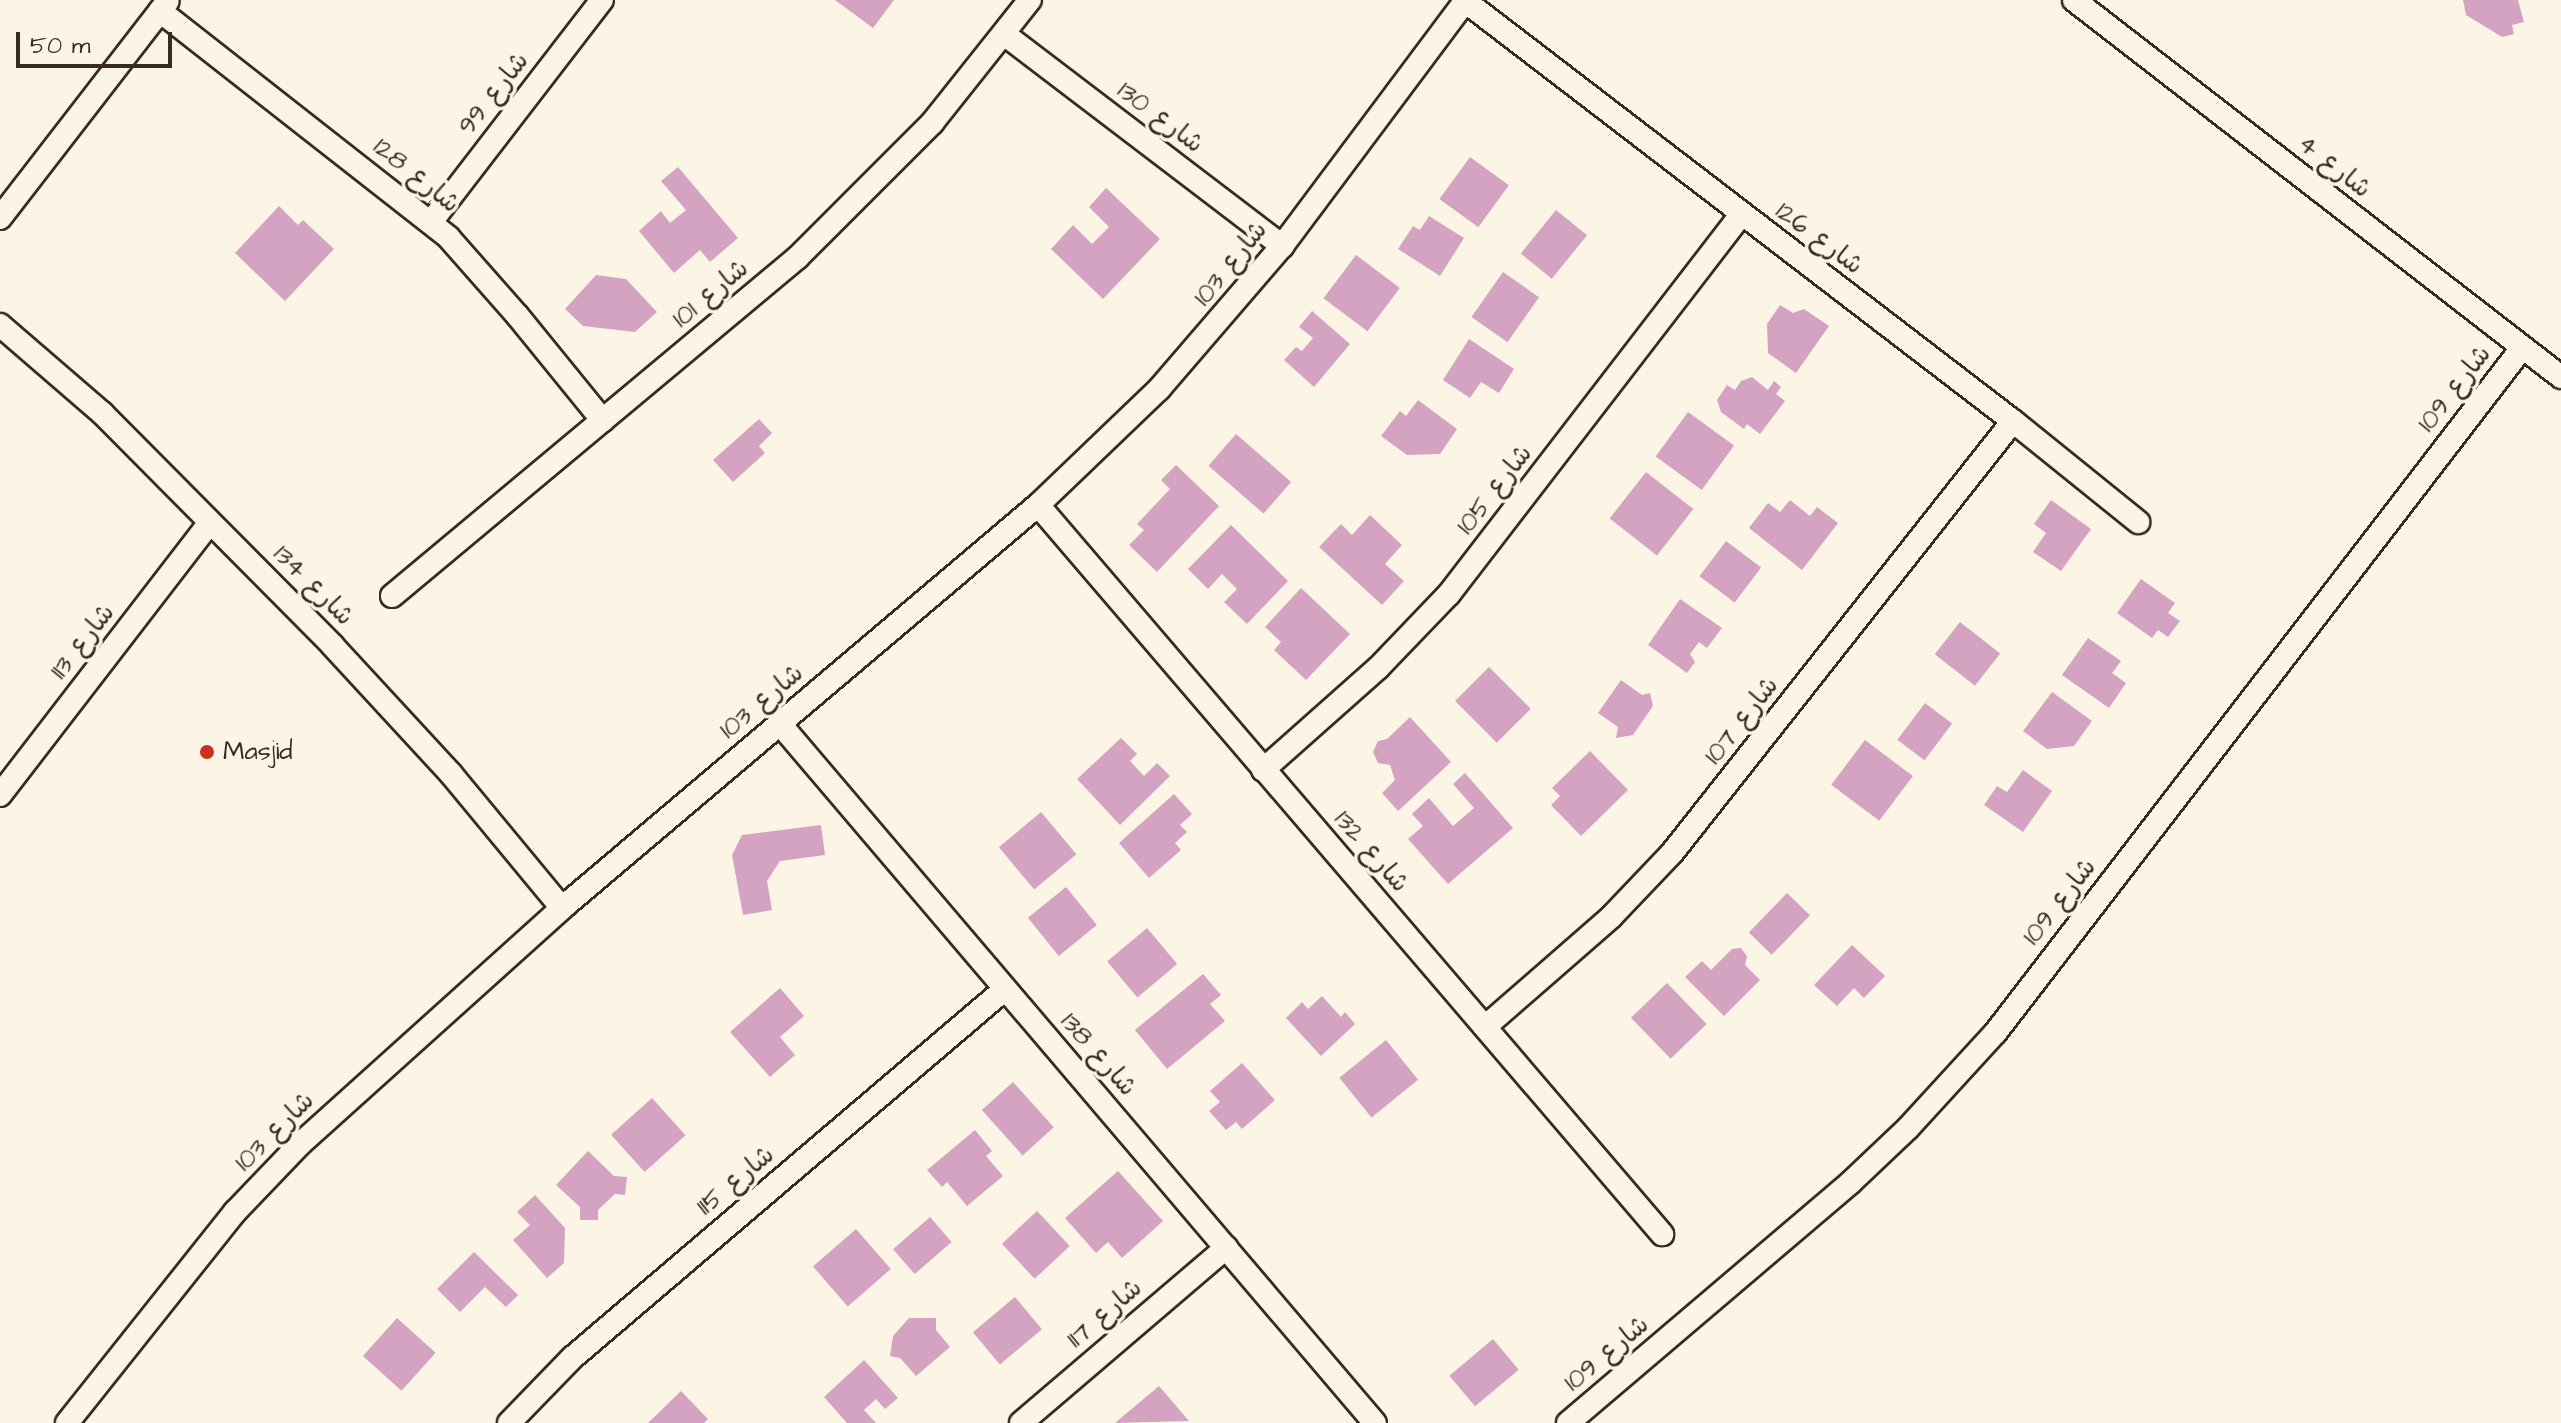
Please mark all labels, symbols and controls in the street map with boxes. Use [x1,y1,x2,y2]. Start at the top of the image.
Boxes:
scale bar [20,16,176,66]
text: 50 m [30,29,90,63]
street label: شارع 99 [452,46,536,142]
street label: شارع 130 [1111,76,1209,160]
street label: شارع 4 [2291,129,2377,205]
street label: شارع 128 [367,132,465,220]
street label: شارع 126 [1769,196,1869,282]
street label: شارع 103 [1188,215,1274,313]
street label: شارع 101 [667,253,755,335]
street label: شارع 109 [2412,340,2498,438]
street label: شارع 105 [1450,439,1540,541]
street label: شارع 134 [266,539,360,633]
street label: شارع 113 [44,598,122,686]
street label: شارع 103 [714,658,810,746]
street label: شارع 107 [1698,671,1786,771]
place label: Masjid [223,736,293,768]
marker: Masjid [198,743,216,761]
street label: شارع 132 [1327,805,1415,899]
street label: شارع 109 [2017,853,2103,951]
street label: شارع 138 [1053,1007,1143,1103]
street label: شارع 103 [229,1086,321,1178]
street label: شارع 115 [691,1140,781,1222]
street label: شارع 117 [1061,1273,1149,1355]
street label: شارع 109 [1558,1310,1656,1398]

